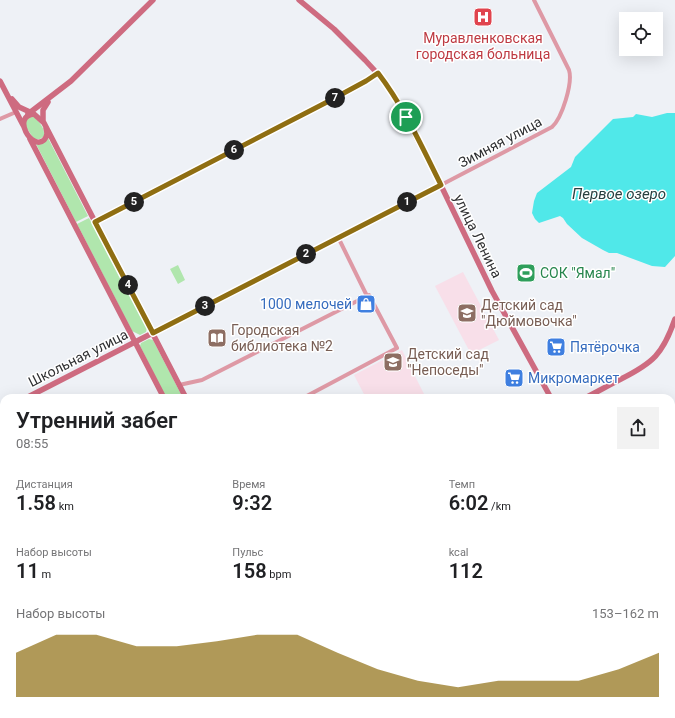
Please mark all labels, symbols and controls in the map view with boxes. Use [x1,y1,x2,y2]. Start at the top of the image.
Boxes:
hospital icon: Муравленковская городская больница [472,6,494,28]
map controls [619,12,663,56]
button: locate [619,12,663,56]
place label: Муравленковская городская больница [416,30,550,62]
pin: 7 [325,88,345,108]
text: 7 [332,91,338,104]
pin [389,100,423,134]
icon: arrive [395,106,417,128]
street label: Зимняя улица [456,113,544,171]
pin: 6 [224,140,244,160]
text: 6 [231,143,237,156]
water label: Первое озеро [572,185,666,203]
pin: 5 [124,192,144,212]
pin: 1 [397,192,417,212]
street label: улица Ленина [451,192,505,280]
text: 5 [131,195,137,208]
text: 1 [404,195,410,208]
pin: 2 [296,244,316,264]
text: 2 [303,247,309,260]
sports icon: СОК "Ямал" [515,262,537,284]
place label: СОК "Ямал" [540,265,615,281]
pin: 4 [118,275,138,295]
text: 4 [125,278,131,291]
shop icon: 1000 мелочей [355,293,377,315]
pin: 3 [195,296,215,316]
place label: 1000 мелочей [260,296,352,312]
place label: Детский сад "Дюймовочка" [481,297,577,329]
text: 3 [202,299,208,312]
school or university icon: Детский сад "Дюймовочка" [456,302,478,324]
place label: Городская библиотека №2 [231,322,333,354]
street label: Школьная улица [26,326,130,390]
library icon: Городская библиотека №2 [206,327,228,349]
supermarket icon: Пятёрочка [545,336,567,358]
place label: Пятёрочка [570,339,640,355]
place label: Детский сад "Непоседы" [407,346,490,378]
school or university icon: Детский сад "Непоседы" [382,351,404,373]
supermarket icon: Микромаркет [503,367,525,389]
place label: Микромаркет [528,370,619,386]
button: share [617,407,659,449]
text: Утренний забег [16,408,177,433]
text: 08:55 [16,436,48,451]
text: Дистанция [16,478,73,491]
text: Время [232,478,265,491]
text: Темп [449,478,475,491]
text: 1.58 [16,491,56,515]
text: 9:32 [232,491,272,515]
text: 6:02 [449,491,488,515]
text: km [56,500,74,513]
text: /km [488,500,511,513]
text: Набор высоты [16,546,92,559]
text: Пульс [232,546,263,559]
text: kcal [449,546,469,559]
text: 11 [16,559,39,583]
text: 158 [232,559,267,583]
text: 112 [449,559,483,583]
text: m [39,568,51,581]
text: bpm [267,568,291,581]
text: Набор высоты [16,606,105,621]
text: 153–162 m [592,606,659,621]

